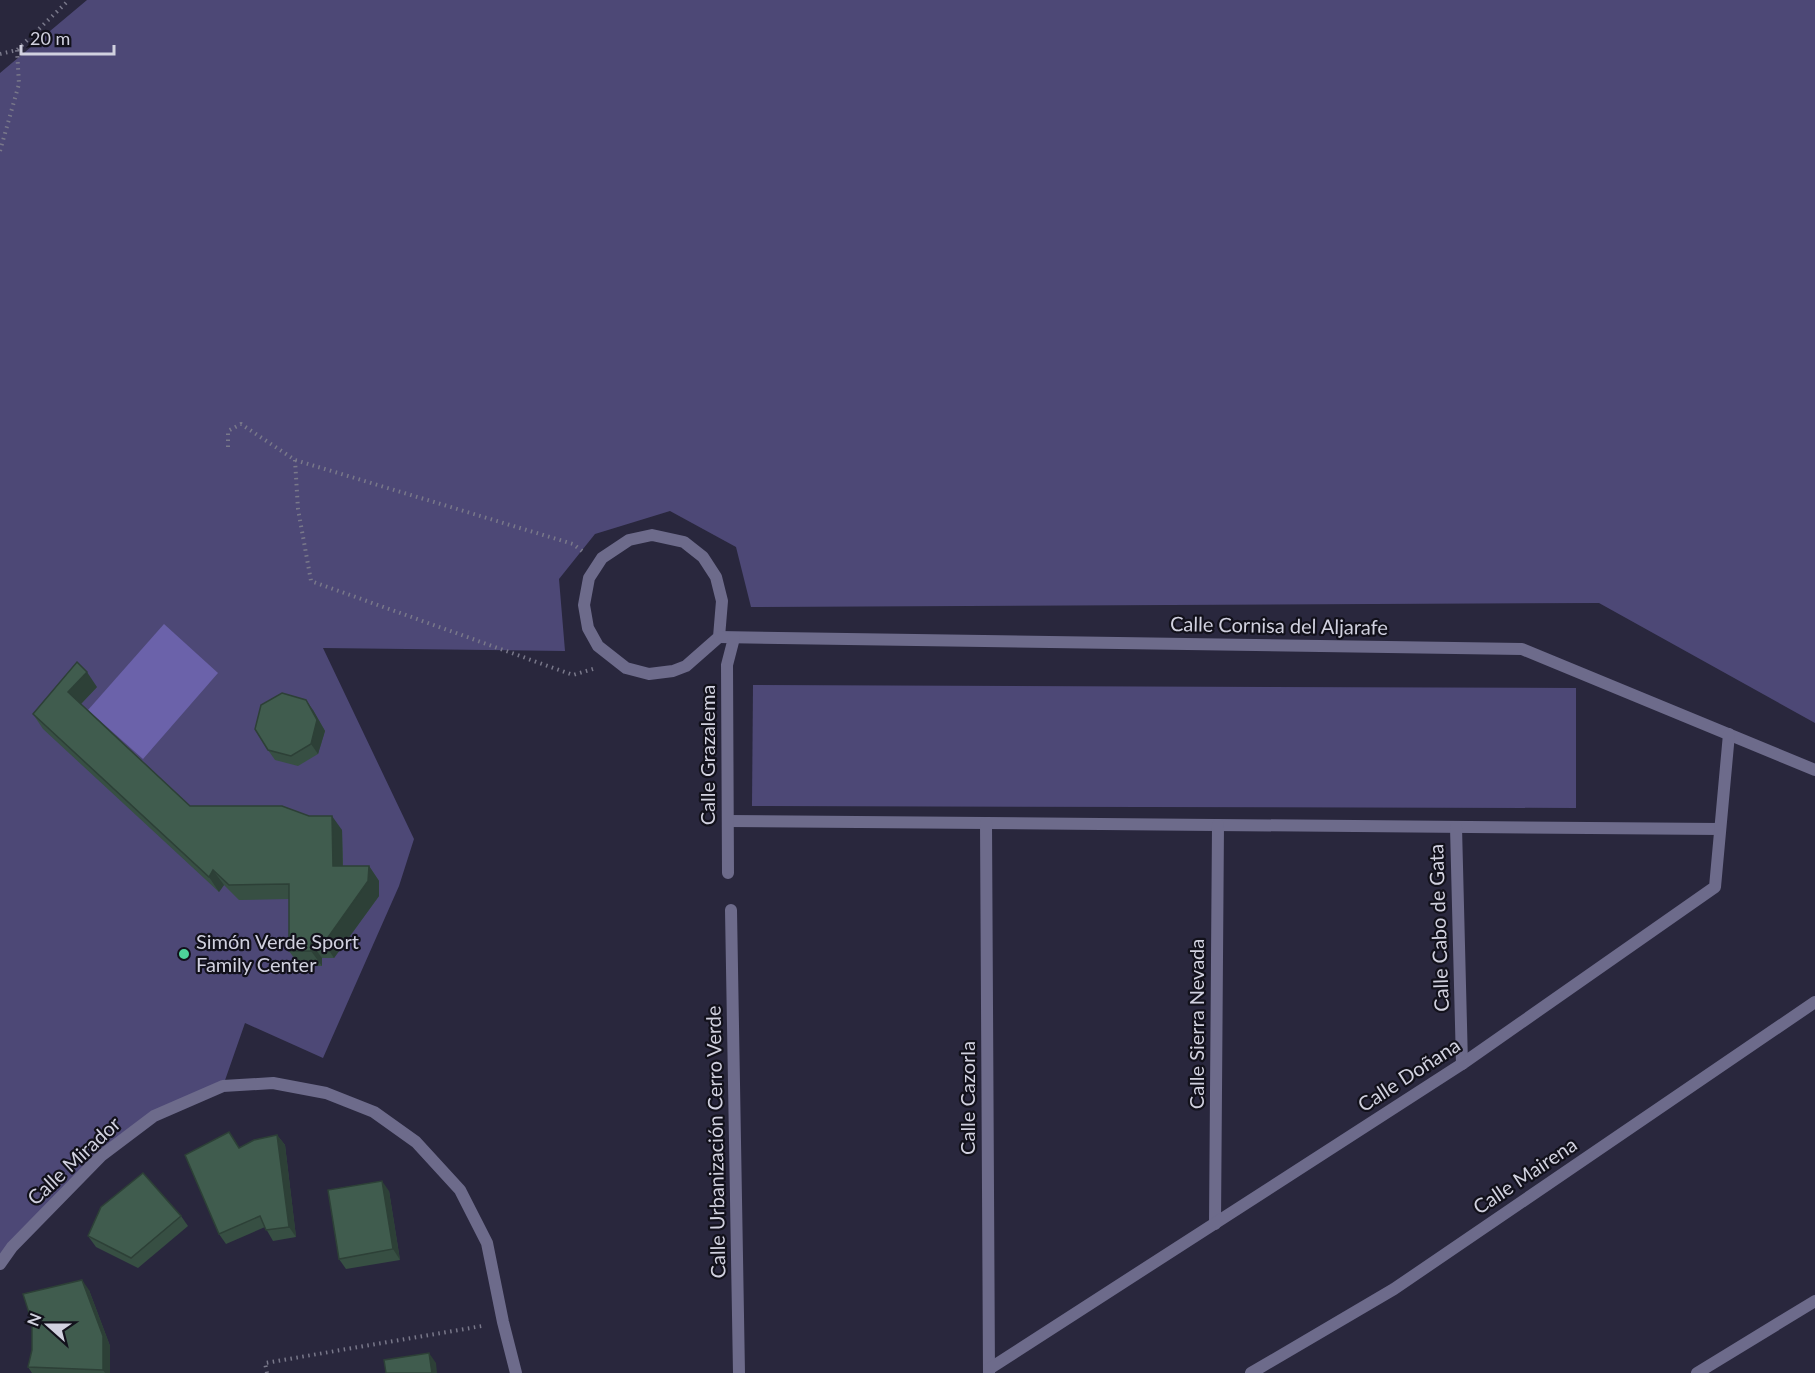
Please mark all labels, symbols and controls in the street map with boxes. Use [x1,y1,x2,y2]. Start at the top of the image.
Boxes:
scale bar [21,18,114,56]
text: 20 m [30,27,70,49]
street label: Calle Cornisa del Aljarafe [1170,611,1388,639]
street label: Calle Grazalema [695,685,719,825]
street label: Calle Cabo de Gata [1423,844,1453,1012]
place label: Simón Verde Sport Family Center [196,929,359,976]
street label: Calle Sierra Nevada [1184,939,1208,1109]
marker: Simón Verde Sport Family Center [177,947,191,961]
street label: Calle Urbanización Cerro Verde [701,1005,729,1279]
street label: Calle Doñana [1353,1032,1464,1116]
street label: Calle Cazorla [955,1041,979,1155]
street label: Calle Mirador [22,1111,125,1209]
street label: Calle Mairena [1468,1132,1581,1219]
north arrow [18,1295,78,1355]
text: N [22,1310,45,1329]

